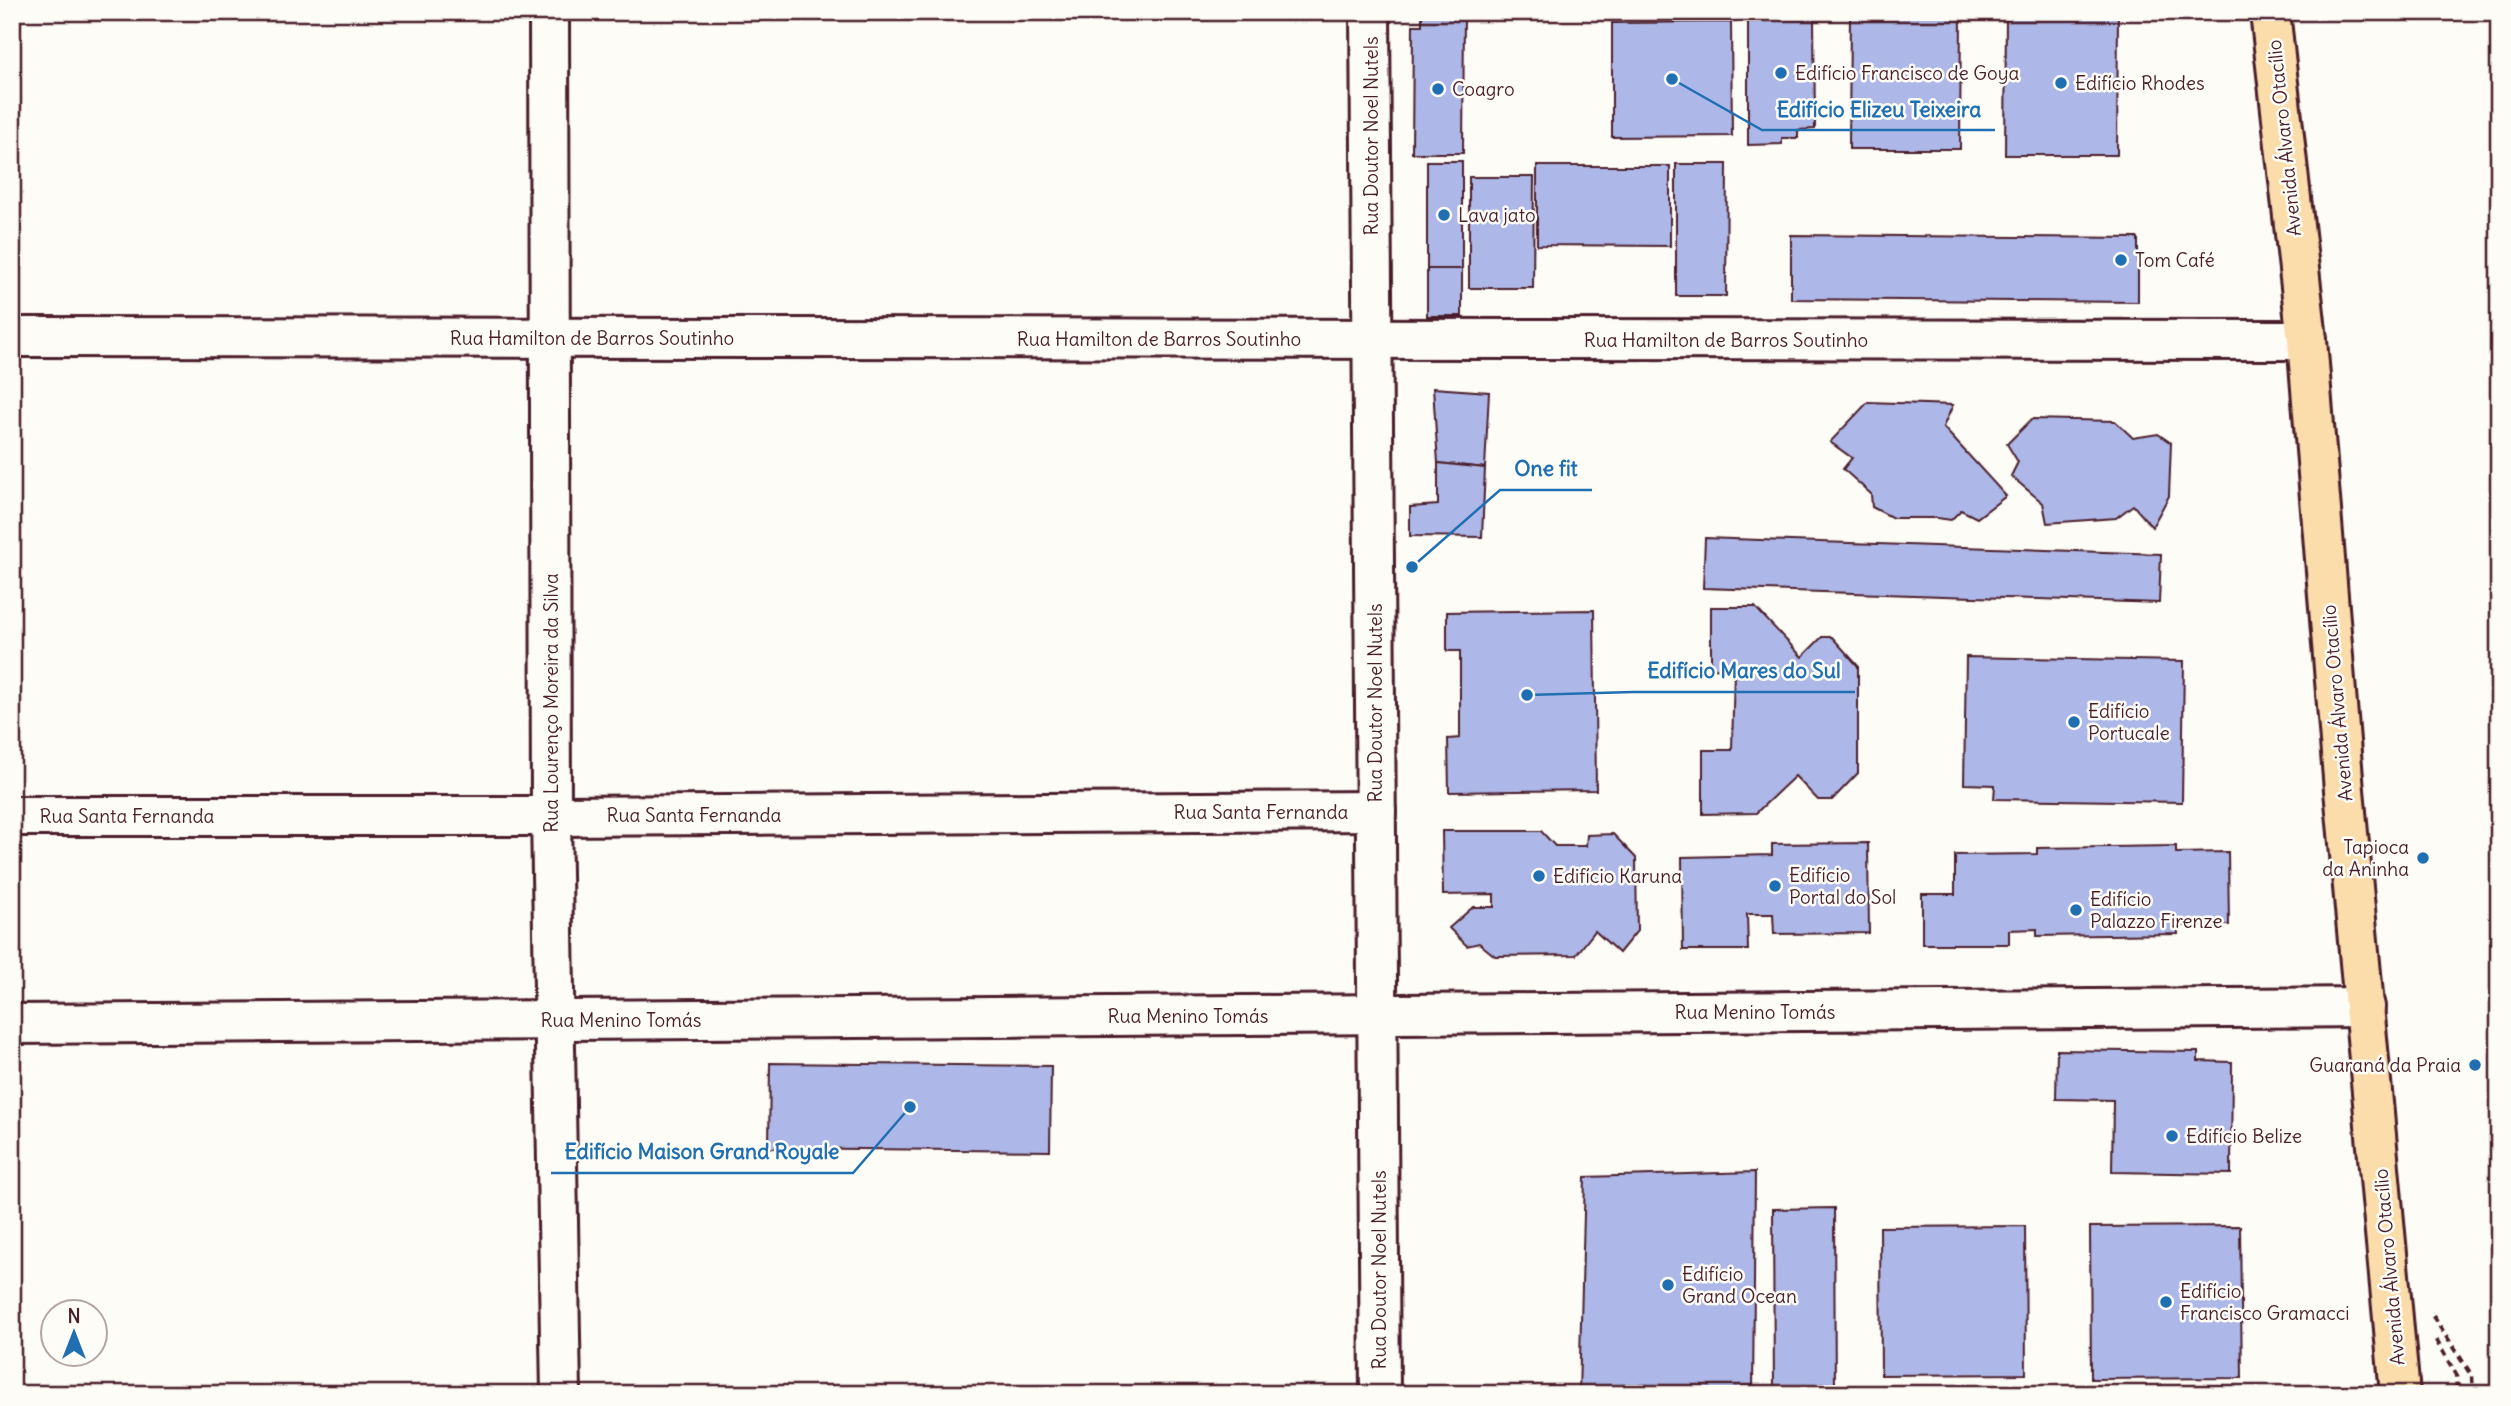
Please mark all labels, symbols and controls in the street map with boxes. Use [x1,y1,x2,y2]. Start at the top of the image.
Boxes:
street label: Rua Doutor Noel Nutels [1359,36,1383,236]
street label: Avenida Álvaro Otacílio [2262,39,2306,237]
place label: Edifício Francisco de Goya [1795,61,2020,85]
marker: Edifício Francisco de Goya [1773,65,1789,81]
place label: Edifício Rhodes [2075,71,2205,95]
marker: Edifício Rhodes [2053,75,2069,91]
place label: Coagro [1452,77,1515,101]
marker: Coagro [1430,81,1446,97]
callout: Edifício Elizeu Teixeira [1762,88,1995,130]
text: Edifício Elizeu Teixeira [1777,96,1981,123]
place label: Lava jato [1458,203,1536,227]
marker: Lava jato [1436,207,1452,223]
place label: Tom Café [2135,248,2215,272]
marker: Tom Café [2113,252,2129,268]
street label: Rua Hamilton de Barros Soutinho [450,326,734,350]
street label: Rua Hamilton de Barros Soutinho [1017,327,1301,351]
street label: Rua Hamilton de Barros Soutinho [1584,328,1868,352]
callout: One fit [1500,448,1592,490]
text: One fit [1514,455,1579,482]
street label: Rua Lourenço Moreira da Silva [539,573,563,833]
street label: Rua Doutor Noel Nutels [1363,603,1387,803]
street label: Avenida Álvaro Otacílio [2316,604,2358,802]
callout: Edifício Mares do Sul [1633,650,1855,692]
text: Edifício Mares do Sul [1647,657,1841,684]
place label: Edifício Portucale [2088,699,2170,745]
marker: Edifício Portucale [2066,714,2082,730]
street label: Rua Santa Fernanda [1174,800,1349,824]
street label: Rua Santa Fernanda [607,803,782,827]
street label: Rua Santa Fernanda [40,804,215,828]
place label: Tapioca da Aninha [2322,835,2409,881]
marker: Tapioca da Aninha [2415,850,2431,866]
place label: Edifício Portal do Sol [1789,863,1896,909]
place label: Edifício Karuna [1553,864,1682,888]
marker: Edifício Karuna [1531,868,1547,884]
marker: Edifício Portal do Sol [1767,878,1783,894]
place label: Edifício Palazzo Firenze [2090,887,2223,933]
marker: Edifício Palazzo Firenze [2068,902,2084,918]
street label: Rua Menino Tomás [1675,1000,1835,1024]
street label: Rua Menino Tomás [1108,1004,1268,1028]
street label: Rua Menino Tomás [541,1008,701,1032]
place label: Guaraná da Praia [2309,1053,2461,1077]
marker: Guaraná da Praia [2467,1057,2483,1073]
place label: Edifício Belize [2186,1124,2302,1148]
marker: Edifício Belize [2164,1128,2180,1144]
callout: Edifício Maison Grand Royale [551,1131,853,1173]
text: Edifício Maison Grand Royale [565,1138,839,1165]
street label: Avenida Álvaro Otacílio [2368,1168,2410,1366]
street label: Rua Doutor Noel Nutels [1367,1170,1391,1370]
place label: Edifício Grand Ocean [1682,1262,1797,1308]
marker: Edifício Grand Ocean [1660,1277,1676,1293]
place label: Edifício Francisco Gramacci [2180,1279,2350,1325]
marker: Edifício Francisco Gramacci [2158,1294,2174,1310]
north arrow [38,1298,108,1368]
text: N [67,1304,81,1328]

